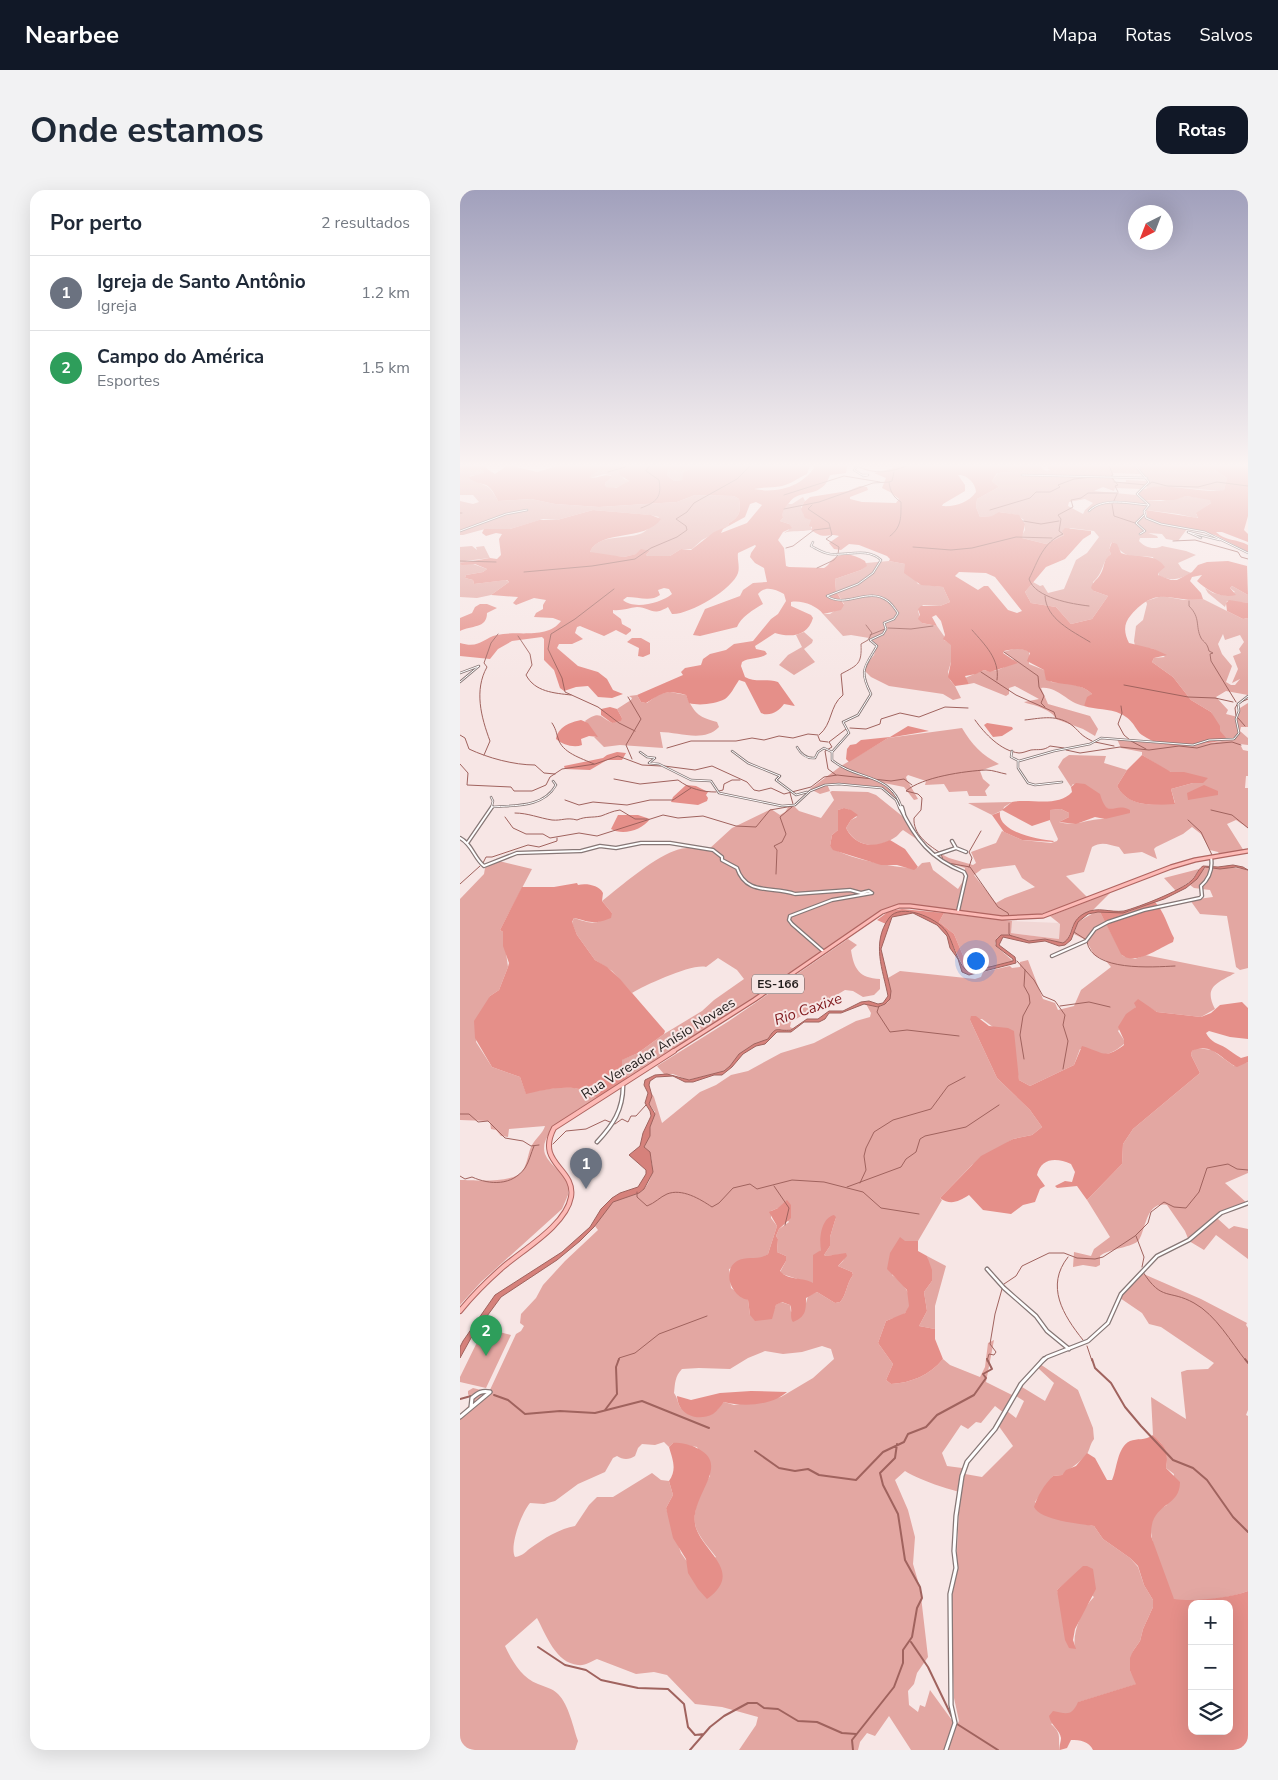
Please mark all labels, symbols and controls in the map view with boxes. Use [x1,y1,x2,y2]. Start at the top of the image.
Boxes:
text: Nearbee [25,19,119,51]
text: Mapa [1052,23,1097,47]
text: Rotas [1125,23,1171,47]
text: Salvos [1199,23,1253,47]
button: Rotas [1156,106,1248,154]
text: Onde estamos [30,107,264,154]
north arrow [1128,205,1173,250]
text: Por perto [50,209,142,237]
text: 2 resultados [321,212,410,234]
text: Igreja de Santo Antônio [97,269,306,295]
text: 1 [61,282,71,304]
text: 1.2 km [361,282,410,304]
text: Igreja [97,295,137,317]
text: Campo do América [97,344,264,370]
text: 2 [61,357,71,379]
text: 1.5 km [361,357,410,379]
text: Esportes [97,370,160,392]
your location [963,948,989,974]
road number: ES-166 [752,974,804,994]
water label: Rio Caxixe [771,988,845,1030]
street label: Rua Vereador Anísio Novaes [578,993,739,1104]
pin: 1 [570,1148,602,1189]
pin: 2 [470,1315,502,1356]
map controls [1188,1600,1233,1735]
button: + [1188,1600,1233,1645]
button: − [1188,1645,1233,1690]
button: layers [1188,1690,1233,1735]

